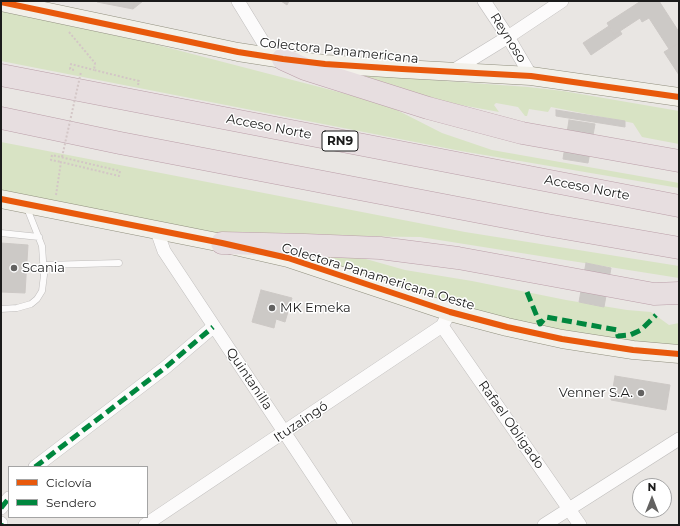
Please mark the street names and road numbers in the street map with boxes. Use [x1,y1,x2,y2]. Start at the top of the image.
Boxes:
street label: Reynoso [487,10,529,66]
street label: Colectora Panamericana [259,35,419,67]
street label: Acceso Norte [225,111,313,143]
road number: RN9 [322,131,358,151]
street label: Acceso Norte [543,172,631,204]
street label: Colectora Panamericana Oeste [280,240,476,314]
street label: Quintanilla [223,345,275,413]
street label: Rafael Obligado [475,378,547,472]
street label: Ituzaingó [271,398,331,446]

